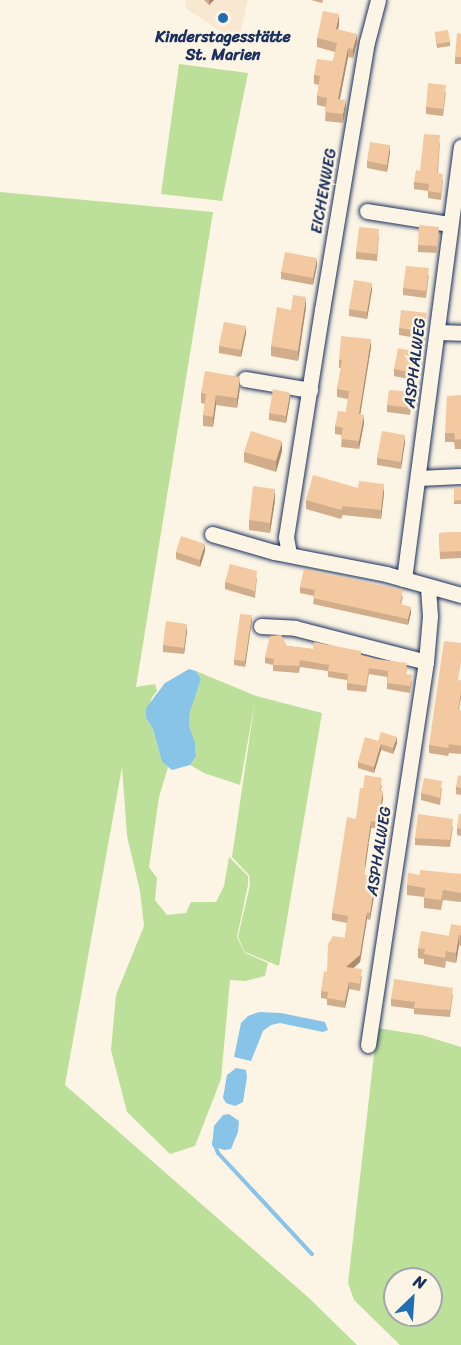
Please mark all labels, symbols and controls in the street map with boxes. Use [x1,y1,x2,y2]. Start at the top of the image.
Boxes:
marker: Kinderstagesstätte St. Marien [216,11,230,25]
place label: Kinderstagesstätte St. Marien [155,27,291,65]
street label: EICHENWEG [307,147,341,235]
street label: ASPHALWEG [400,317,430,409]
street label: ASPHALWEG [362,805,396,897]
north arrow [383,1267,443,1327]
text: N [409,1267,431,1298]

